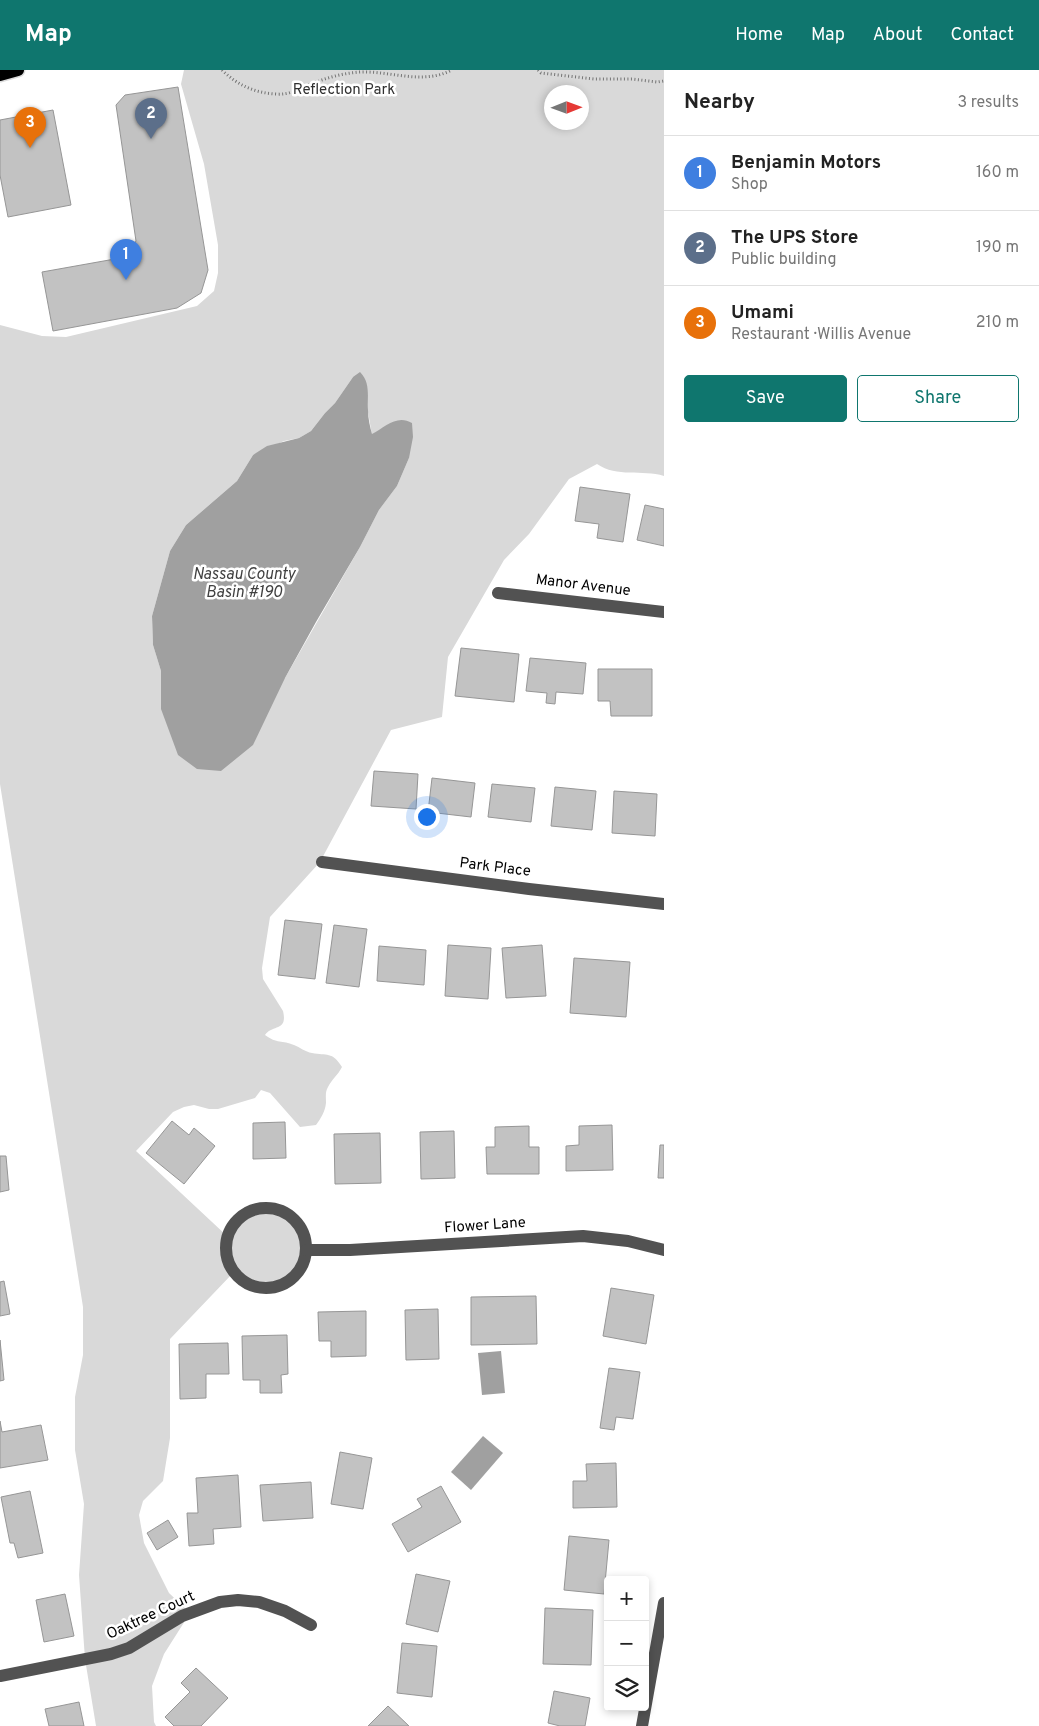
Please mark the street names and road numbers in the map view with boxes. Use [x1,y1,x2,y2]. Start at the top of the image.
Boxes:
street label: Manor Avenue [534,571,632,601]
street label: Park Place [458,854,532,882]
street label: Flower Lane [443,1214,527,1238]
street label: Oaktree Court [104,1587,198,1645]

